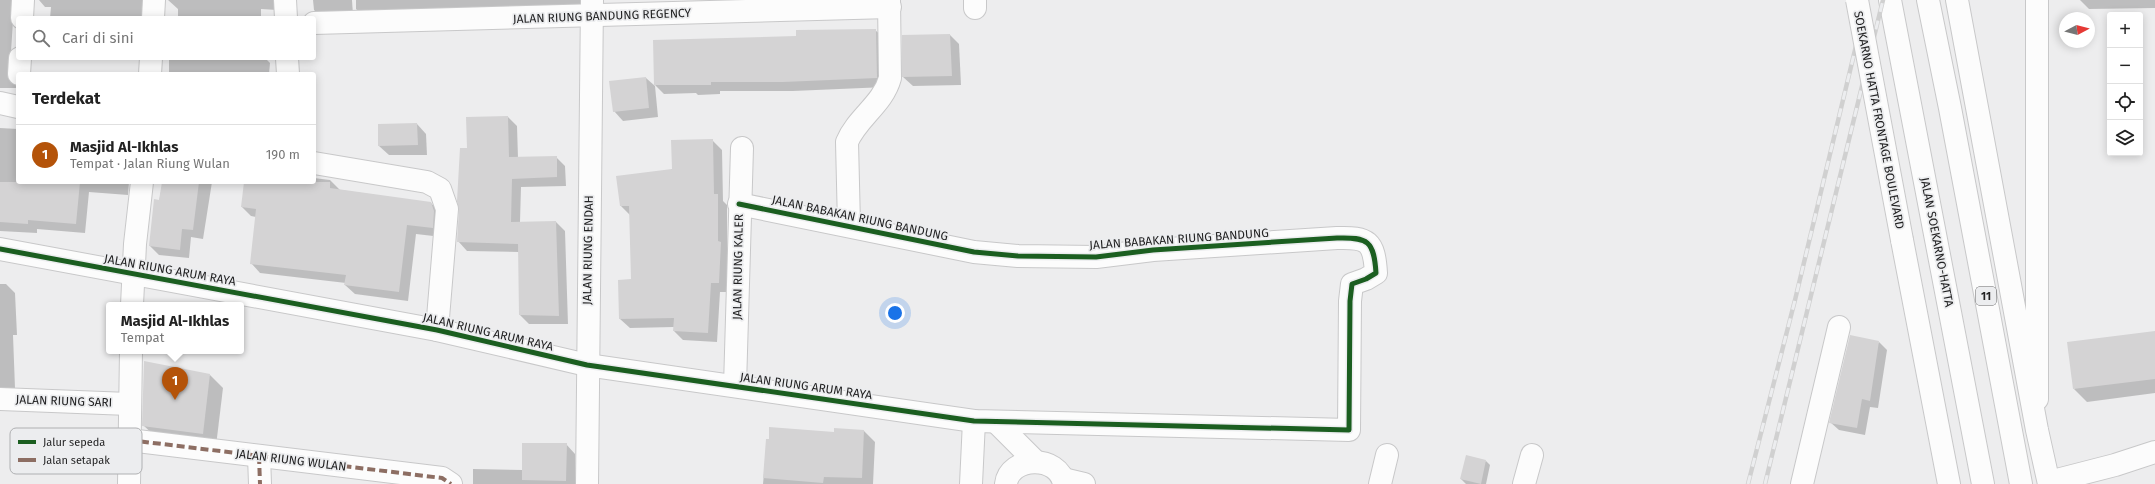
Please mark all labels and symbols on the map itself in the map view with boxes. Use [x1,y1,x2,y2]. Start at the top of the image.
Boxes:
street label: JALAN RIUNG BANDUNG REGENCY [513,6,692,26]
street label: SOEKARNO HATTA FRONTAGE BOULEVARD [1851,10,1907,230]
north arrow [2059,12,2095,48]
street label: JALAN SOEKARNO-HATTA [1918,176,1956,308]
street label: JALAN BABAKAN RIUNG BANDUNG [771,192,949,244]
street label: JALAN RIUNG ENDAH [580,195,596,305]
street label: JALAN RIUNG KALER [730,214,746,320]
street label: JALAN BABAKAN RIUNG BANDUNG [1089,226,1269,252]
street label: JALAN RIUNG ARUM RAYA [103,252,237,288]
road number: 11 [1976,287,1996,305]
your location [885,303,905,323]
street label: JALAN RIUNG ARUM RAYA [421,310,555,354]
pin: 1 [162,367,188,400]
street label: JALAN RIUNG ARUM RAYA [739,370,873,402]
street label: JALAN RIUNG SARI [15,392,113,410]
legend [10,428,142,474]
text: Jalur sepeda [43,436,105,449]
street label: JALAN RIUNG WULAN [235,446,347,474]
text: Jalan setapak [43,454,110,467]

